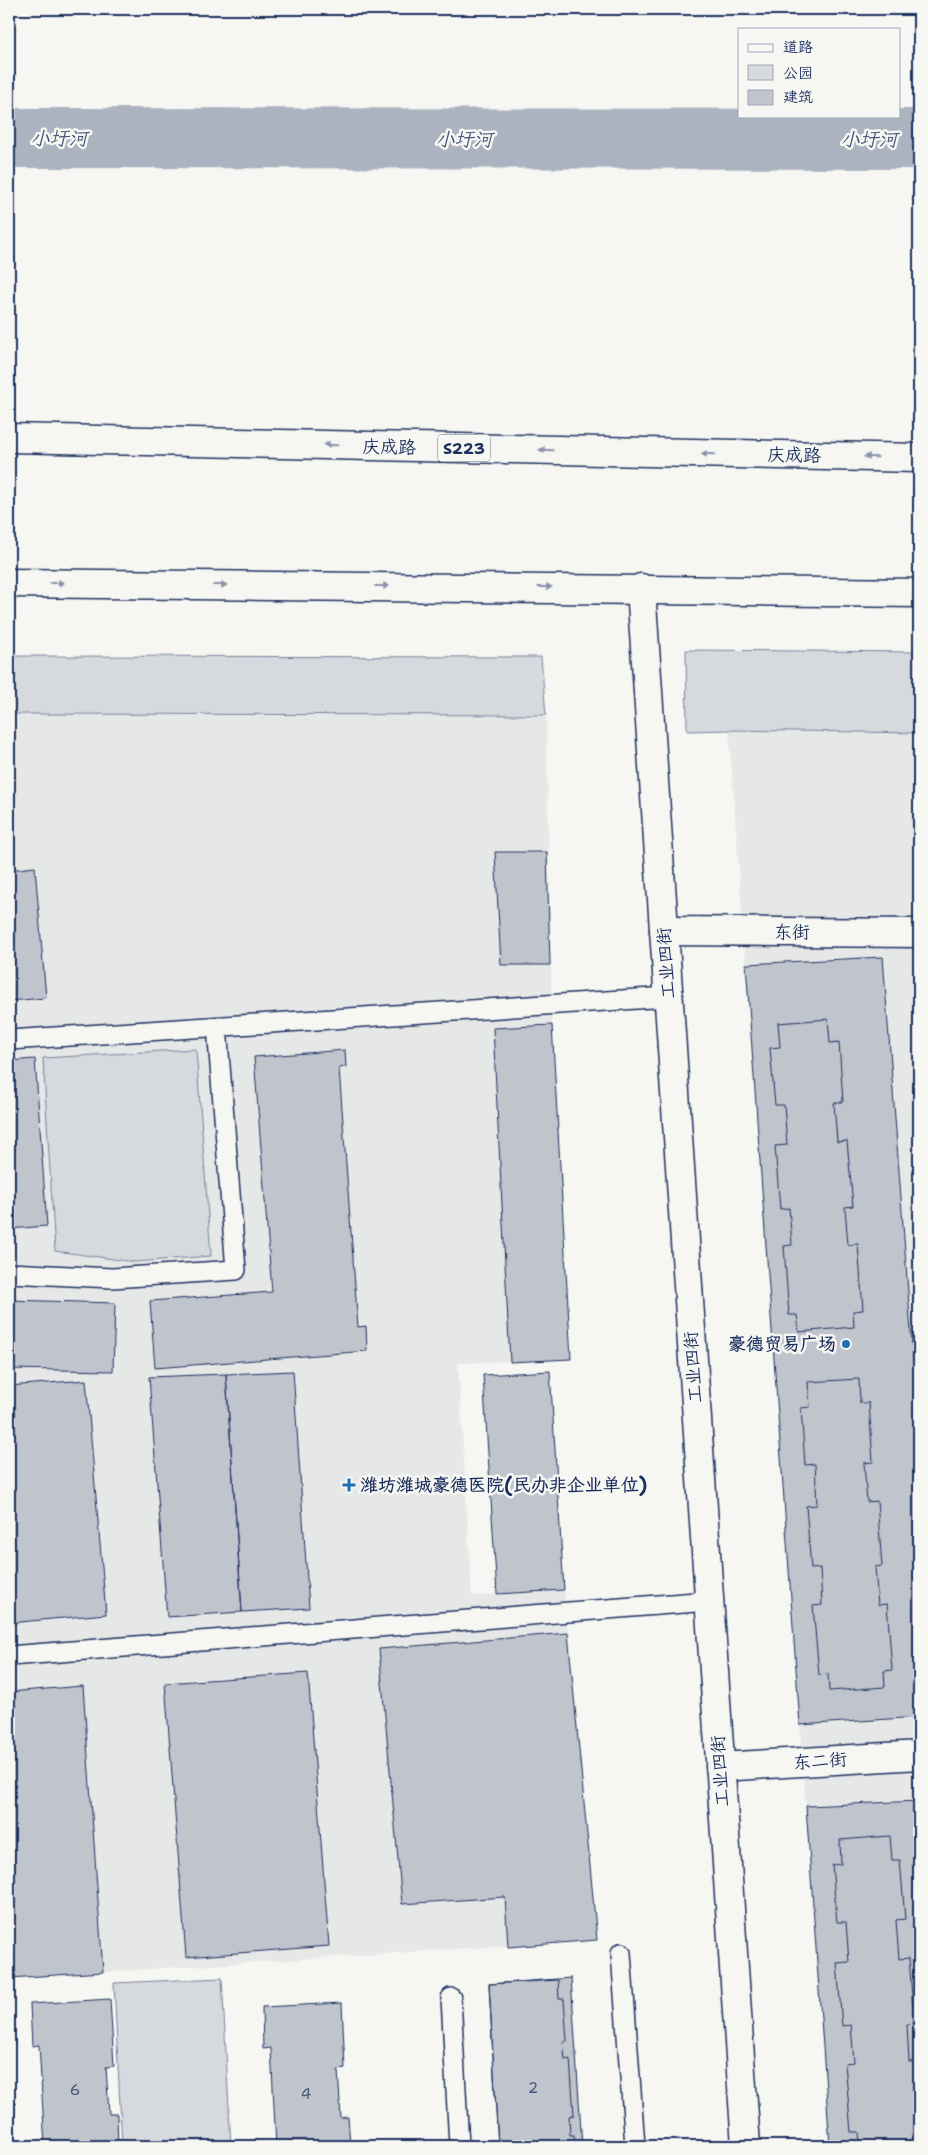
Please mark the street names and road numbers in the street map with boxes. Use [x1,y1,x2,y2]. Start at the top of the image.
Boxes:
road number: S223 [438,434,490,462]
street label: 庆成路 [362,435,416,459]
street label: 庆成路 [767,443,821,467]
street label: 东街 [774,920,810,944]
street label: 工业四街 [652,926,680,1000]
street label: 工业四街 [679,1330,707,1404]
street label: 工业四街 [706,1734,734,1808]
street label: 东二街 [792,1747,848,1775]

